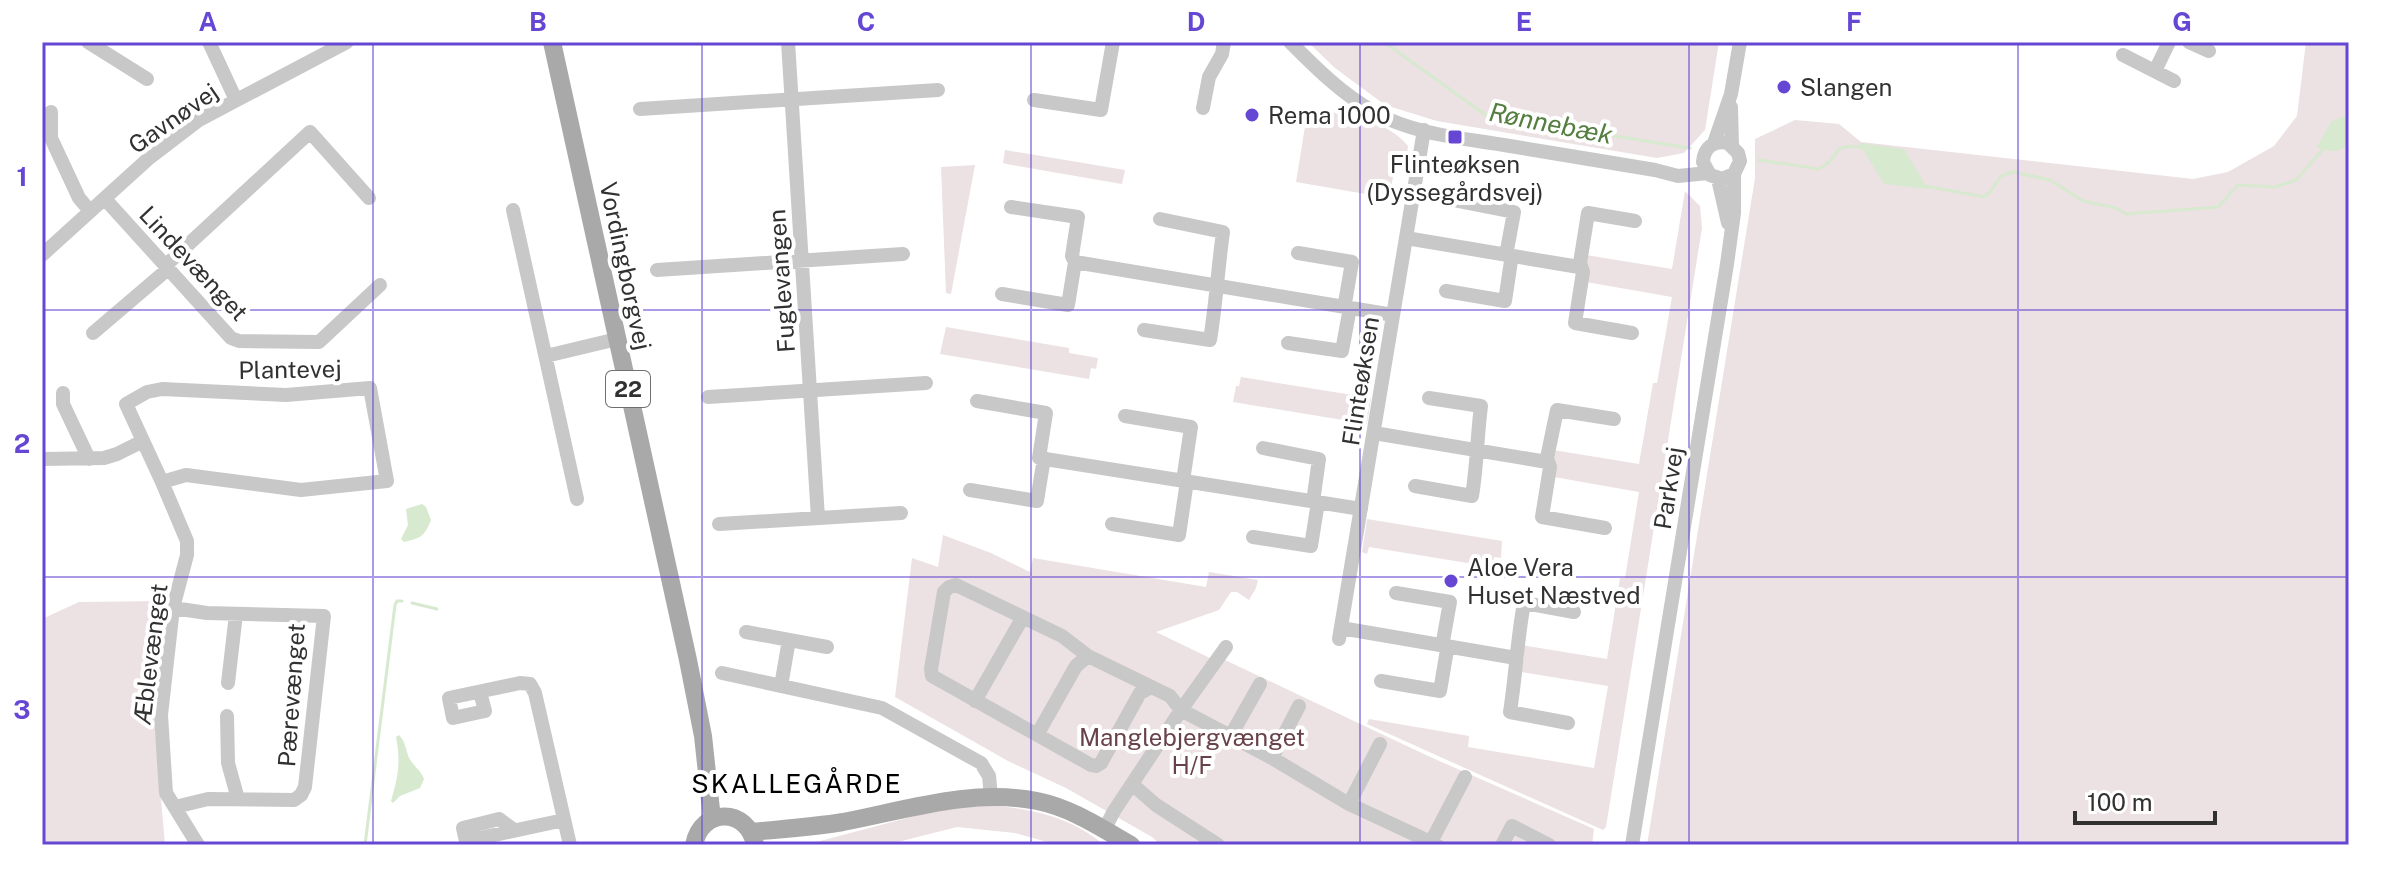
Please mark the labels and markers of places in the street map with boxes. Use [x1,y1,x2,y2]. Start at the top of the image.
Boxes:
place label: Slangen [1800,73,1892,101]
marker: Slangen [1775,78,1793,96]
place label: Rema 1000 [1268,101,1391,129]
marker: Rema 1000 [1243,106,1261,124]
marker: Flinteøksen (Dyssegårdsvej) [1446,128,1464,146]
place label: Flinteøksen (Dyssegårdsvej) [1367,150,1543,206]
place label: Aloe Vera Huset Næstved [1467,553,1641,609]
marker: Aloe Vera Huset Næstved [1442,572,1460,590]

